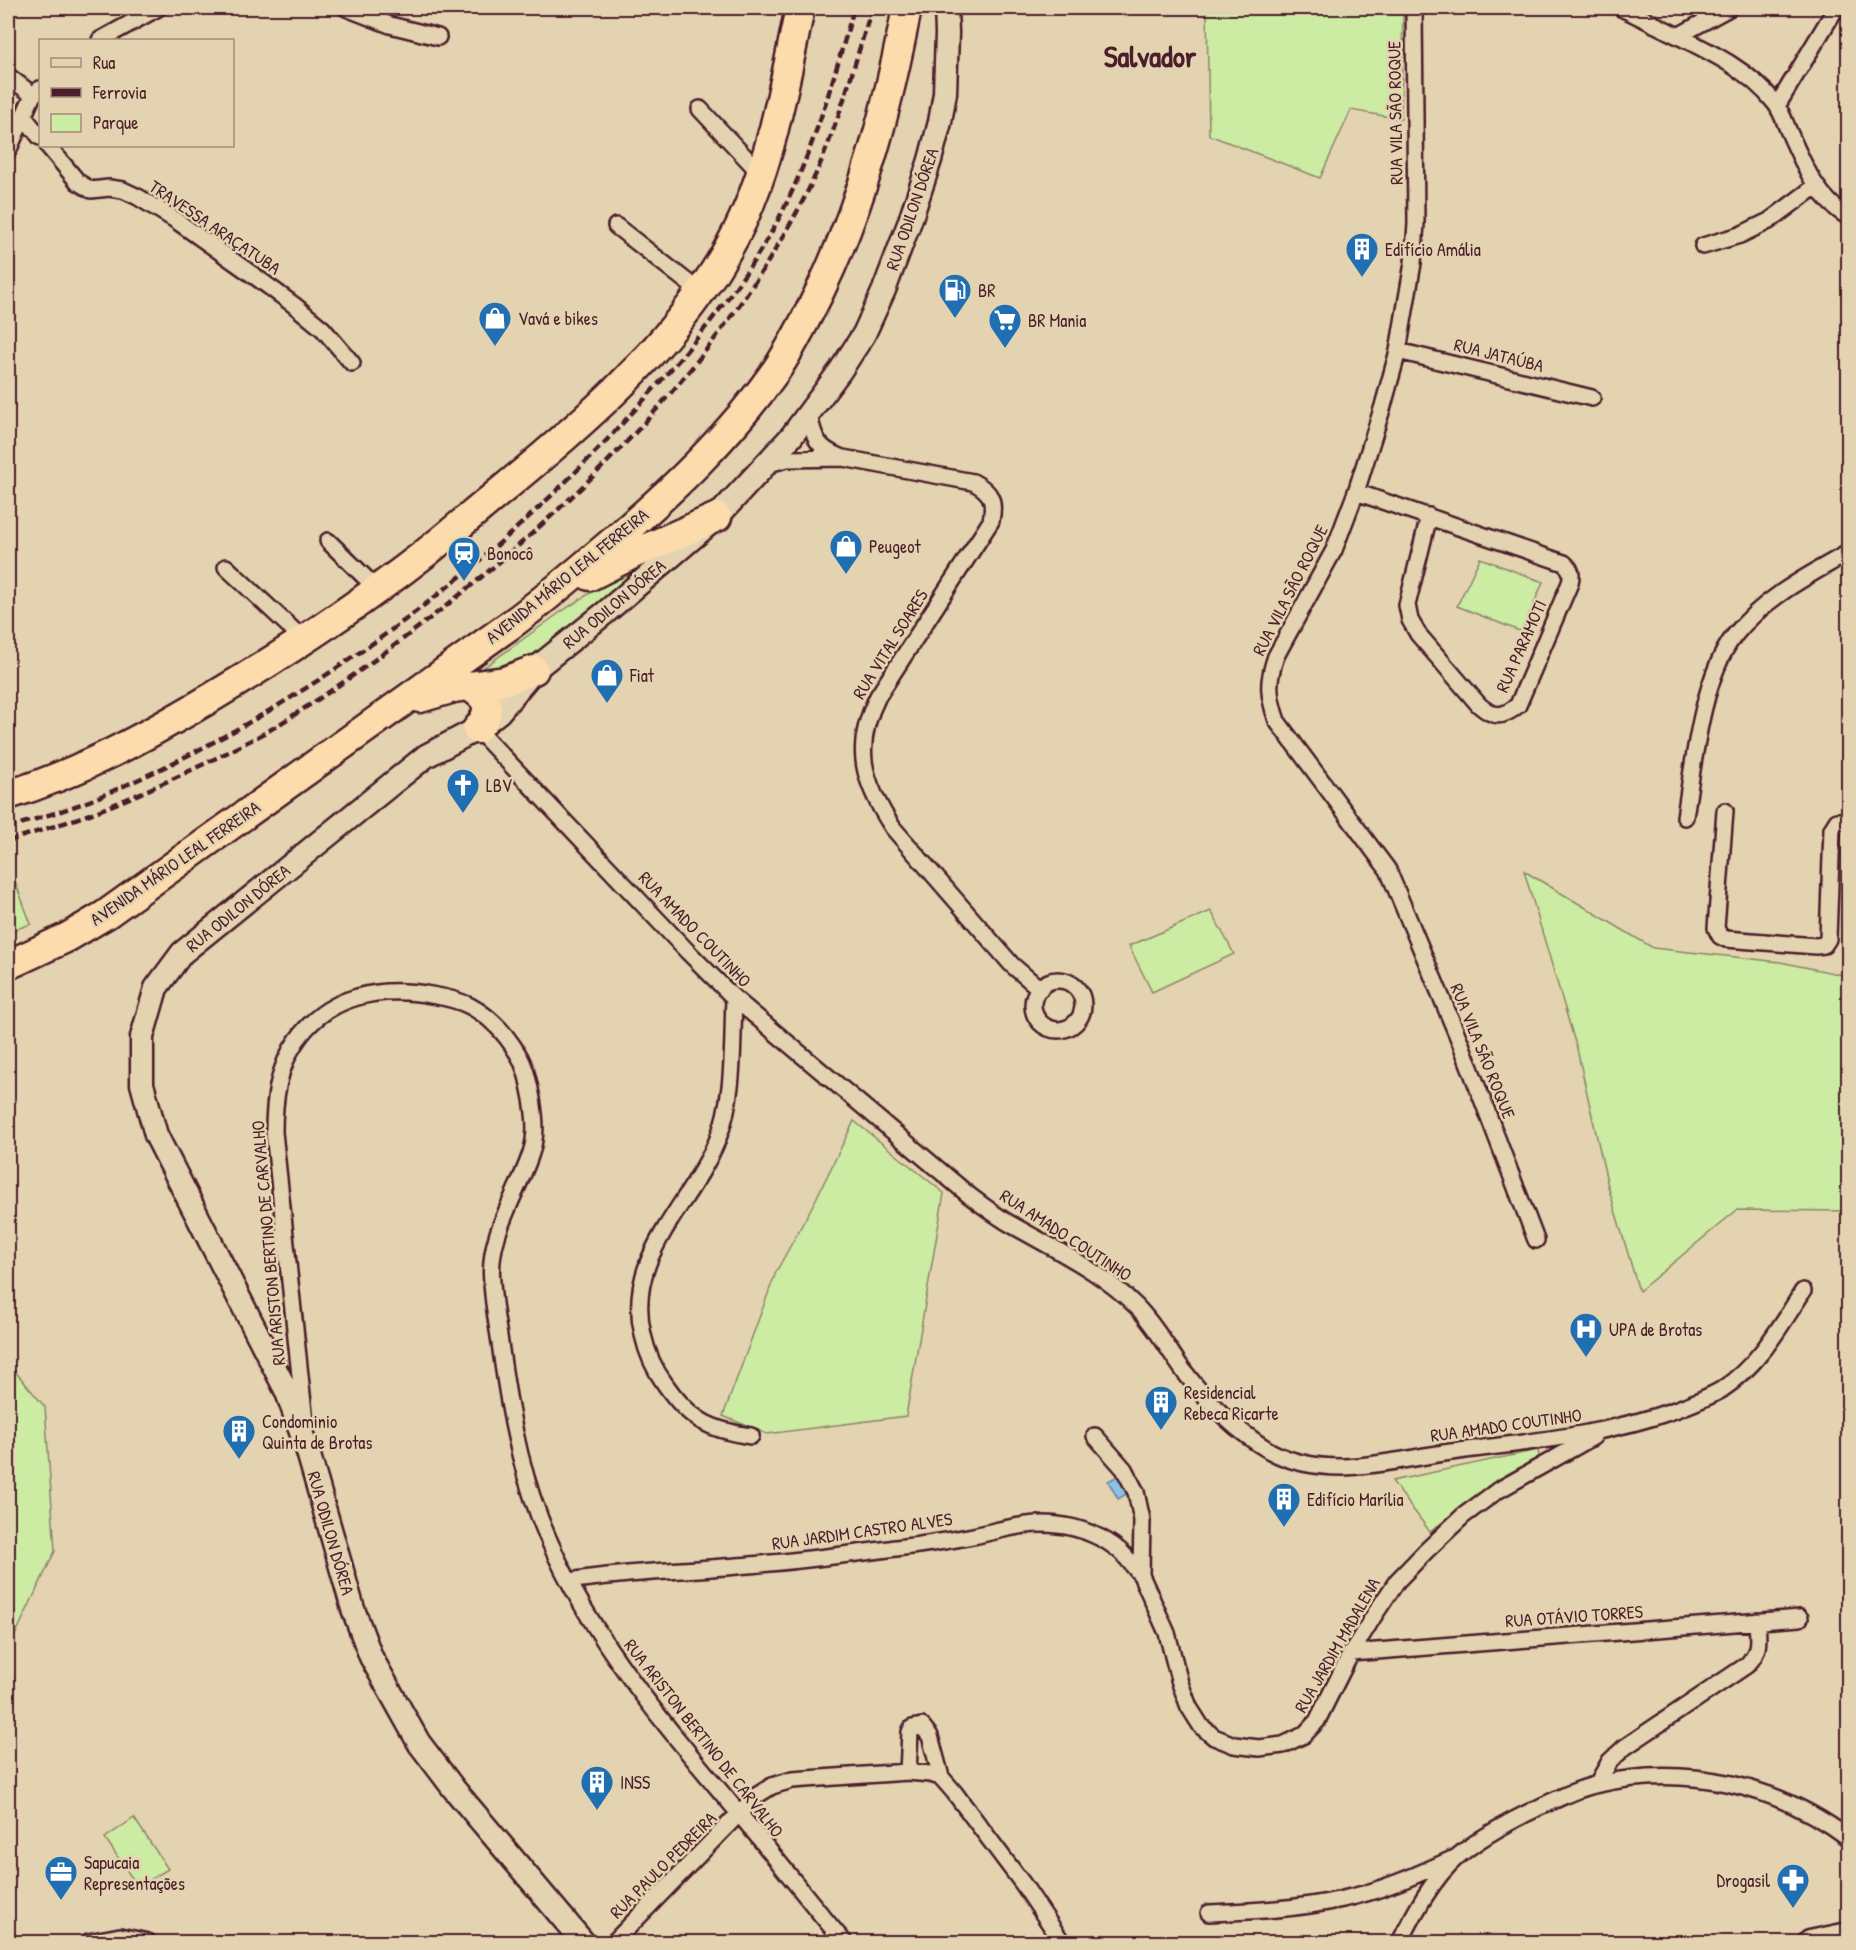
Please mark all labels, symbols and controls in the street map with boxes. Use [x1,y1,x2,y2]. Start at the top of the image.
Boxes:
district label: Salvador [1104,36,1197,76]
legend [39,39,234,147]
street label: RUA VILA SÃO ROQUE [1381,41,1409,185]
text: Rua [93,50,115,75]
text: Ferrovia [92,80,146,105]
text: Parque [93,110,138,135]
street label: RUA ODILON DÓREA [879,144,945,273]
street label: TRAVESSA ARAÇATUBA [144,174,286,280]
building icon: Edifício Amália [1344,231,1380,278]
place label: Edifício Amália [1385,237,1481,262]
fuel station icon: BR [937,272,973,319]
place label: BR [978,278,995,303]
shop icon: Vavá e bikes [477,300,513,347]
supermarket icon: BR Mania [987,302,1023,349]
place label: Vavá e bikes [518,306,598,331]
place label: BR Mania [1028,308,1086,333]
street label: RUA JATAÚBA [1452,332,1547,378]
street label: AVENIDA MÁRIO LEAL FERREIRA [480,502,654,649]
street label: RUA VILA SÃO ROQUE [1246,520,1334,660]
shop icon: Peugeot [828,528,864,575]
place label: Peugeot [869,534,921,559]
station icon: Bonocô [446,535,482,582]
place label: Bonocô [487,541,533,566]
street label: RUA ODILON DÓREA [557,553,671,655]
street label: RUA VITAL SOARES [846,584,934,704]
street label: RUA PARAMOTI [1489,596,1553,696]
shop icon: Fiat [589,657,625,704]
place label: Fiat [629,663,655,688]
church icon: LBV [445,767,481,814]
place label: LBV [486,773,513,798]
street label: AVENIDA MÁRIO LEAL FERREIRA [85,795,265,931]
street label: RUA ODILON DÓREA [181,858,296,958]
street label: RUA AMADO COUTINHO [633,866,757,992]
street label: RUA VILA SÃO ROQUE [1444,980,1522,1122]
street label: RUA ARISTON BERTINO DE CARVALHO [245,1120,291,1366]
street label: RUA AMADO COUTINHO [995,1183,1137,1287]
hospital icon: UPA de Brotas [1568,1311,1604,1358]
place label: UPA de Brotas [1609,1317,1702,1342]
place label: Residencial Rebeca Ricarte [1184,1380,1279,1426]
building icon: Residencial Rebeca Ricarte [1143,1384,1179,1431]
street label: RUA AMADO COUTINHO [1429,1402,1583,1448]
place label: Condominio Quinta de Brotas [262,1409,372,1455]
building icon: Condominio Quinta de Brotas [221,1413,257,1460]
street label: RUA ODILON DÓREA [301,1468,361,1598]
building icon: Edifício Marília [1266,1481,1302,1528]
place label: Edifício Marília [1307,1487,1404,1512]
street label: RUA JARDIM CASTRO ALVES [770,1506,954,1556]
street label: RUA JARDIM MADALENA [1288,1573,1386,1717]
street label: RUA OTÁVIO TORRES [1504,1599,1644,1633]
street label: RUA ARISTON BERTINO DE CARVALHO [619,1633,789,1843]
building icon: INSS [579,1764,615,1811]
place label: INSS [620,1770,650,1795]
street label: RUA PAULO PEDREIRA [604,1806,722,1924]
place label: Sapucaia Representações [84,1850,185,1896]
office icon: Sapucaia Representações [43,1854,79,1901]
pharmacy icon: Drogasil [1775,1862,1811,1909]
place label: Drogasil [1716,1868,1770,1893]

